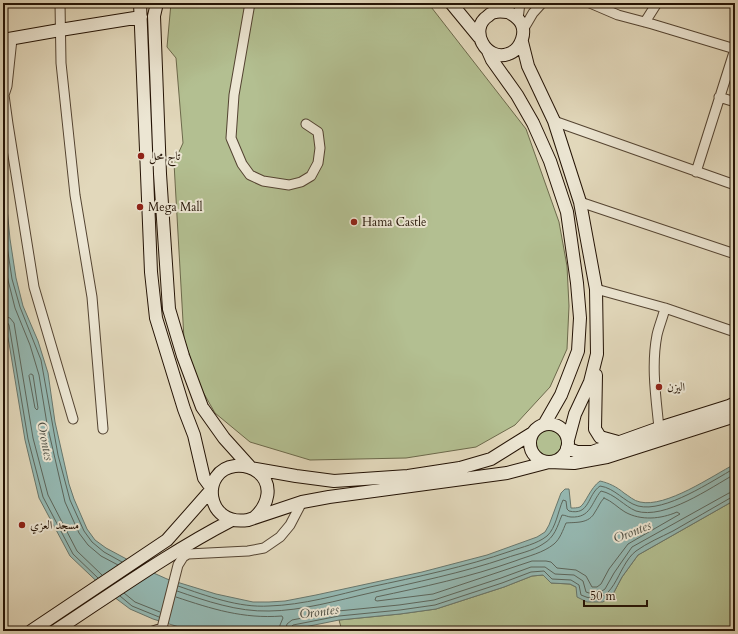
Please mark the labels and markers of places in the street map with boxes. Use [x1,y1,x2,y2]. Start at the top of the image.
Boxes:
place label: تاج محل [149,148,181,167]
marker: تاج محل [136,151,146,161]
place label: Mega Mall [148,199,202,215]
marker: Mega Mall [135,202,145,212]
place label: Hama Castle [362,214,426,230]
marker: Hama Castle [349,217,359,227]
place label: اليزن [667,379,686,395]
marker: اليزن [654,382,664,392]
place label: مسجد العزي [30,517,79,535]
marker: مسجد العزي [17,520,27,530]

